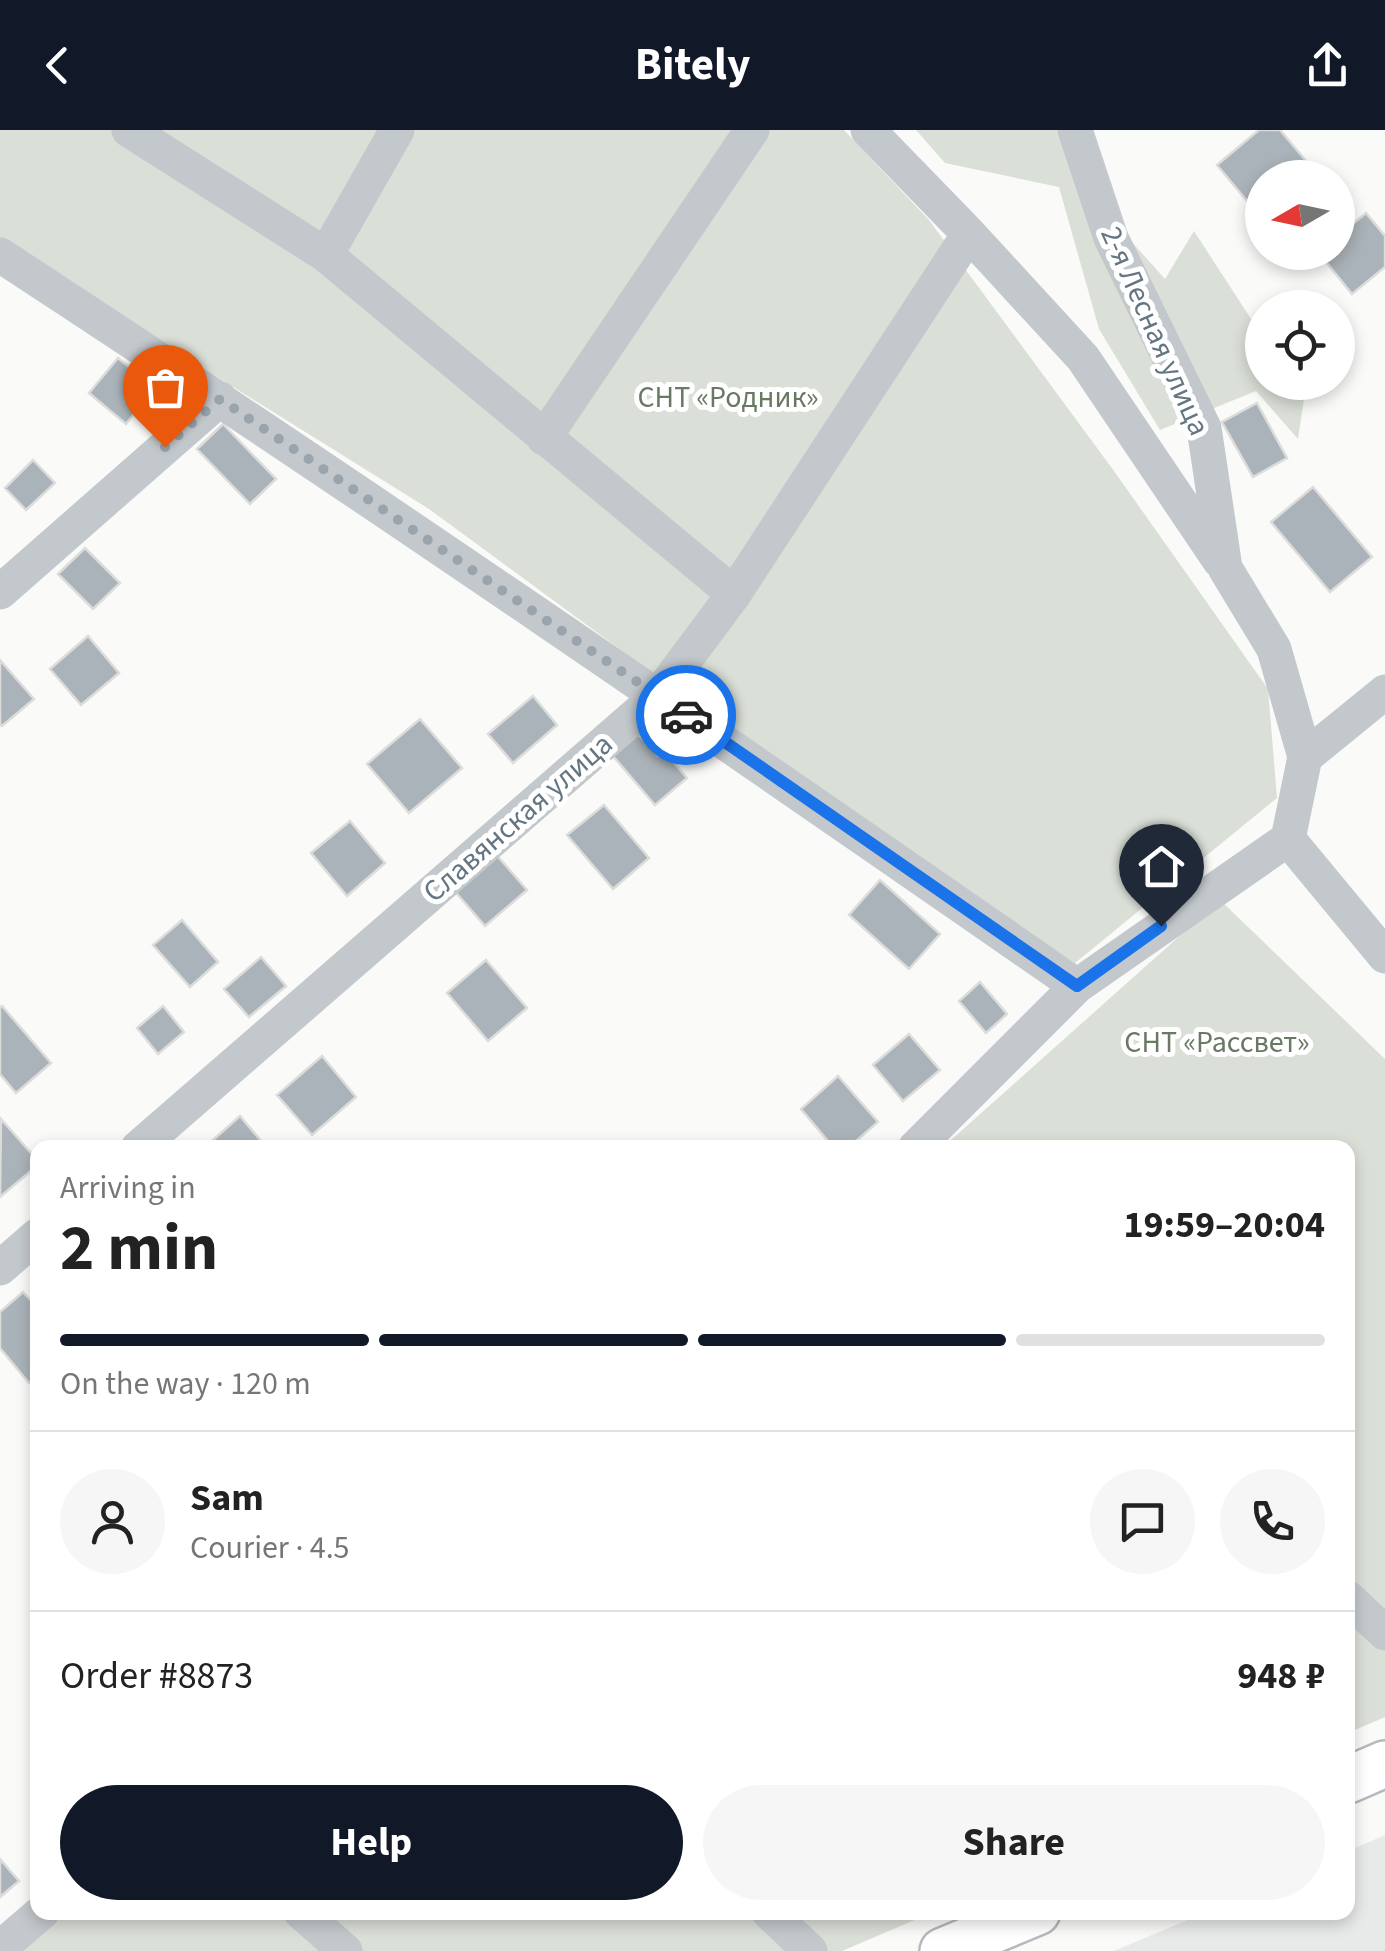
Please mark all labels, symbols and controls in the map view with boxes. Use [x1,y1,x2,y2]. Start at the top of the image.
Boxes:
text: Bitely [635,33,750,97]
icon: back [30,38,85,93]
icon: share [1300,38,1355,93]
north arrow [1245,160,1355,270]
map controls [1245,160,1355,400]
street label: 2-я Лесная улица [1090,220,1220,442]
button: locate [1245,290,1355,400]
pin [123,345,208,448]
icon: bag [138,360,193,415]
park label: СНТ «Родник» [637,376,819,419]
courier [636,665,736,765]
icon: car [659,688,714,743]
street label: Славянская улица [414,723,622,913]
pin [1119,824,1204,927]
icon: home [1134,839,1189,894]
park label: СНТ «Рассвет» [1124,1021,1310,1064]
text: Arriving in [60,1165,196,1211]
text: 19:59–20:04 [1123,1198,1325,1252]
text: 2 min [60,1202,218,1295]
text: On the way · 120 m [60,1361,311,1407]
button: person [60,1469,165,1574]
button: chat [1090,1469,1195,1574]
button: phone [1220,1469,1325,1574]
text: Sam [190,1471,264,1525]
text: Courier · 4.5 [190,1525,350,1571]
text: Order #8873 [60,1649,253,1703]
text: 948 ₽ [1237,1649,1325,1703]
button: Help [60,1785,683,1900]
button: Share [703,1785,1325,1900]

